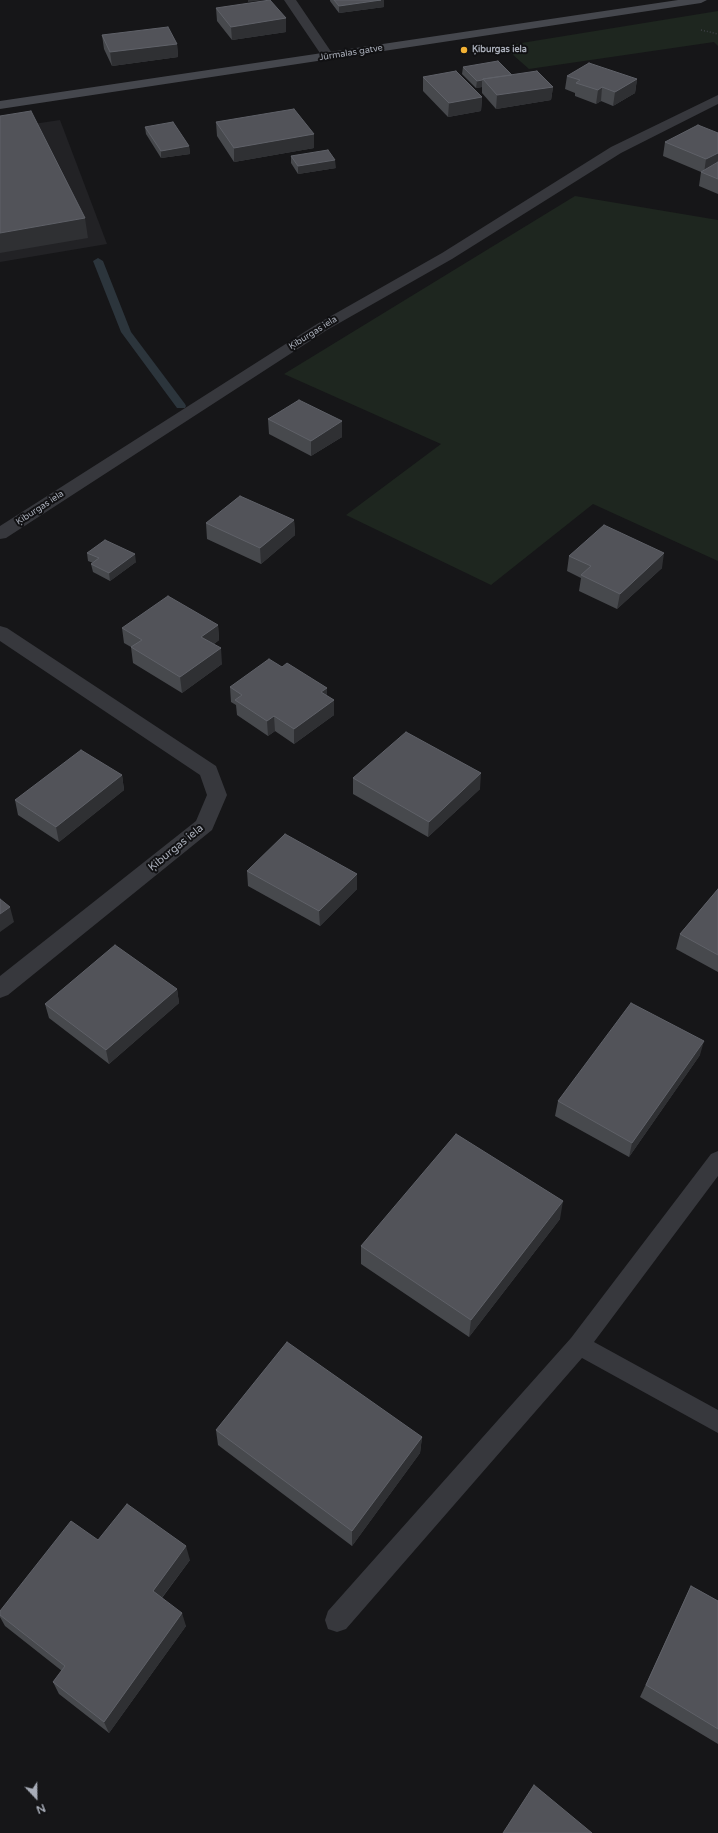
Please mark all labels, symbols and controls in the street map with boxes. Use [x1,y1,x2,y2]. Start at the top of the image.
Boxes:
street label: Jūrmalas gatve [318,43,384,63]
marker: Ķiburgas iela [459,45,469,55]
place label: Ķiburgas iela [472,45,527,55]
street label: Ķiburgas iela [287,314,339,352]
street label: Ķiburgas iela [14,489,66,527]
street label: Ķiburgas iela [146,822,206,874]
north arrow [16,1777,56,1817]
text: N [34,1801,47,1816]

